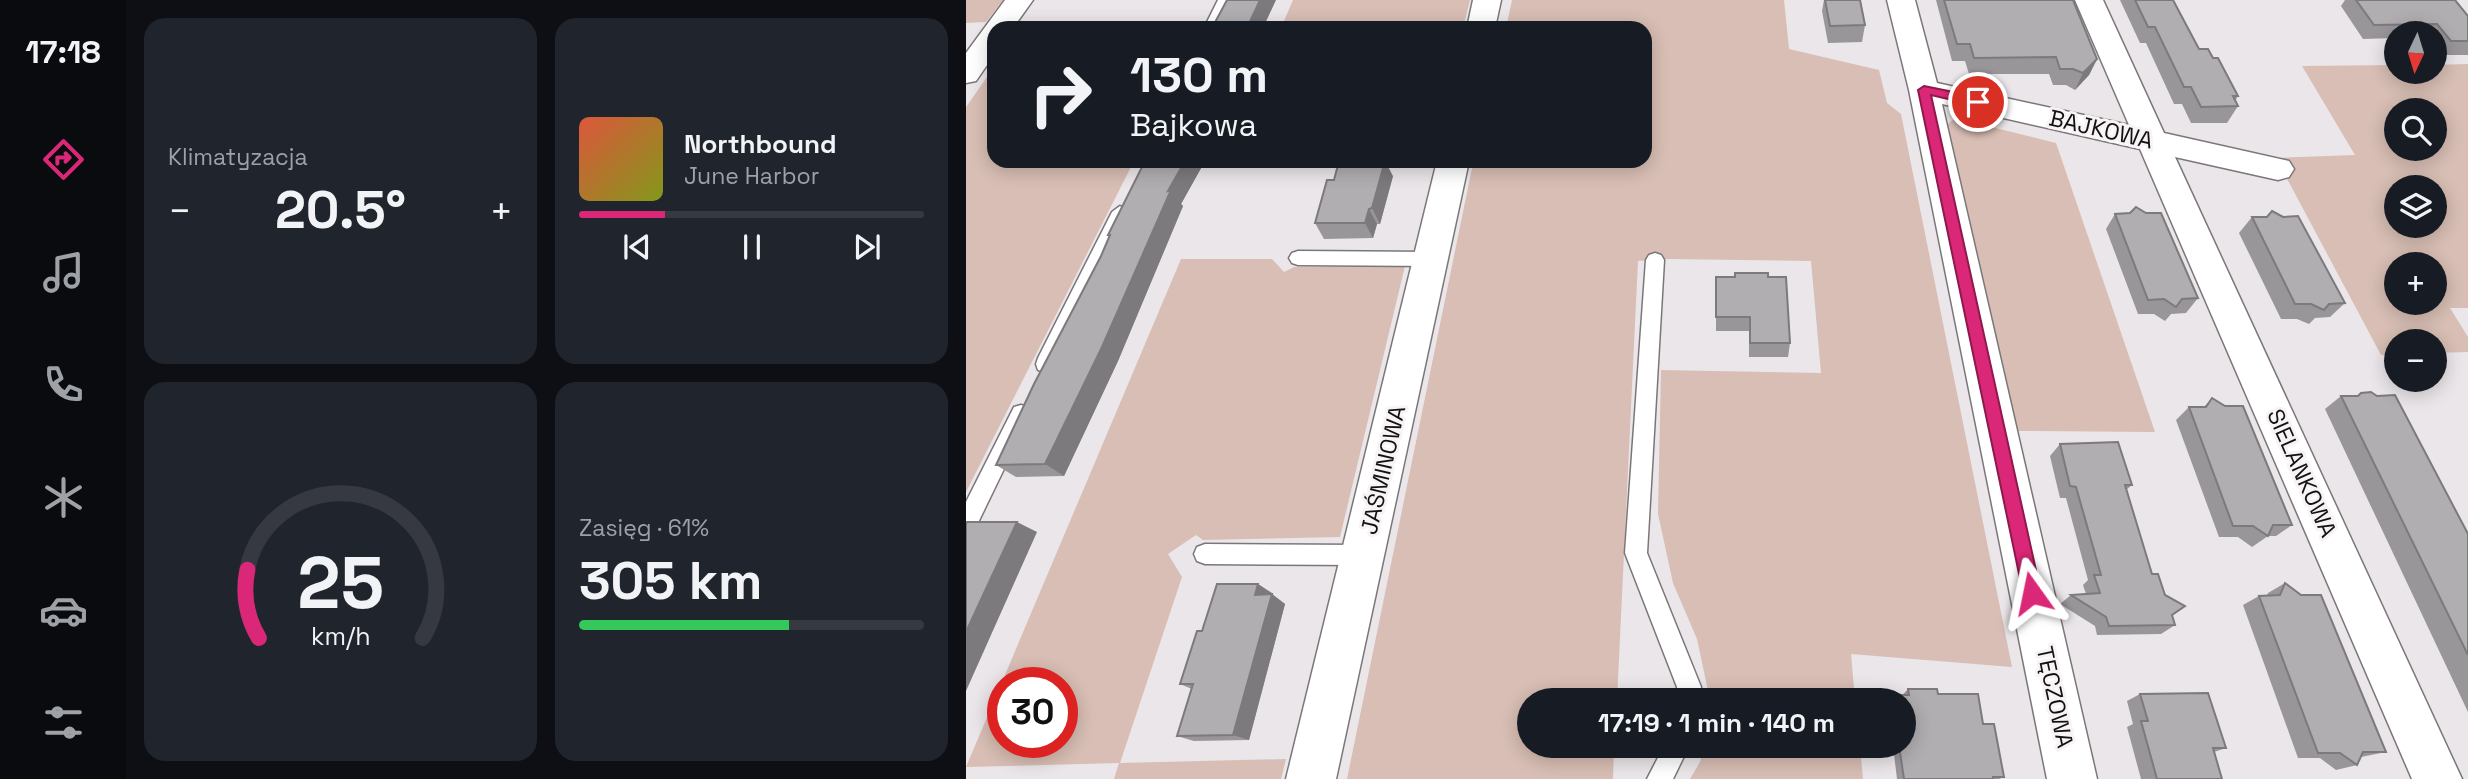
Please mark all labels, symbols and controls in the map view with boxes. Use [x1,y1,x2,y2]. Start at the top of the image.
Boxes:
north arrow [2384,21,2446,84]
map controls [2384,21,2447,392]
text: 17:18 [25,32,101,72]
text: 130 m [1130,44,1268,106]
icon: right [1015,49,1106,140]
pin [1948,72,2008,132]
icon: arrive [1959,83,1997,121]
button: search [2384,98,2447,161]
street label: BAJKOWA [2046,102,2156,156]
text: Bajkowa [1130,105,1257,145]
text: Northbound [684,127,837,161]
icon: directions [39,135,88,184]
text: Klimatyzacja [168,142,308,172]
text: June Harbor [684,161,819,191]
button: layers [2384,175,2447,238]
text: 20.5° [275,177,406,243]
text: − [168,187,192,235]
text: + [489,187,513,235]
icon: previous [618,228,656,266]
icon: pause [733,228,771,266]
icon: next [848,228,886,266]
icon: music [39,248,88,297]
button: + [2384,252,2447,315]
button: − [2384,329,2447,392]
icon: phone [39,360,88,409]
street label: JAŚMINOWA [1354,403,1412,537]
street label: SIELANKOWA [2260,404,2344,542]
icon: climate [39,473,88,522]
text: Zasięg · 61% [579,513,709,543]
text: 25 [297,536,384,629]
text: 305 km [579,548,762,614]
position arrow [1995,556,2069,630]
icon: car [39,586,88,635]
text: km/h [311,619,370,651]
street label: TĘCZOWA [2030,643,2080,751]
speed limit sign: 30 [987,667,1078,758]
icon: filters [39,698,88,747]
text: 17:19 · 1 min · 140 m [1598,706,1835,740]

